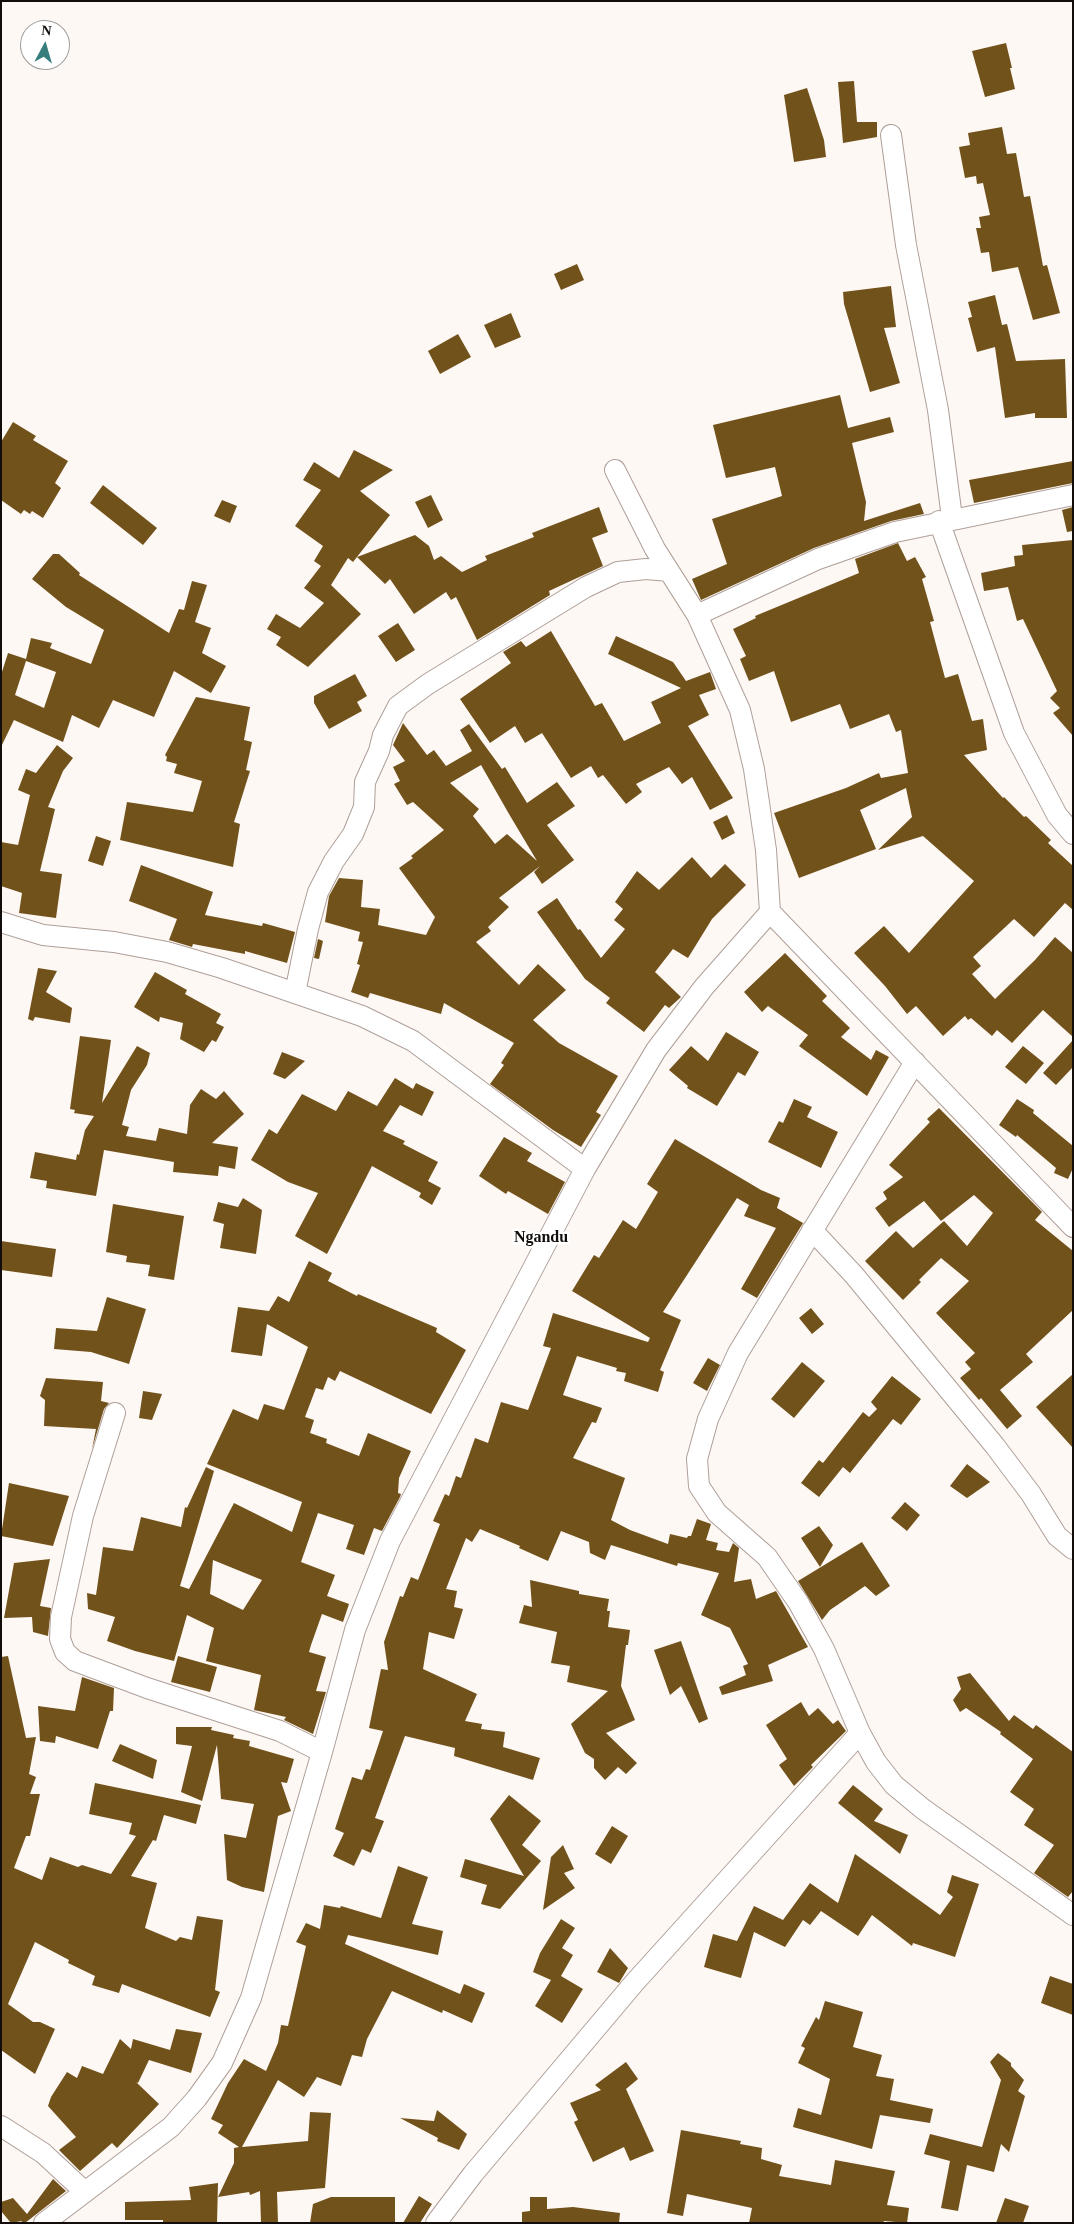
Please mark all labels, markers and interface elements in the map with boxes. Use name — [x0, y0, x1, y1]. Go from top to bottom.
north arrow — [20, 20, 70, 70]
text: N — [41, 23, 52, 39]
district label: Ngandu — [514, 1228, 568, 1248]

